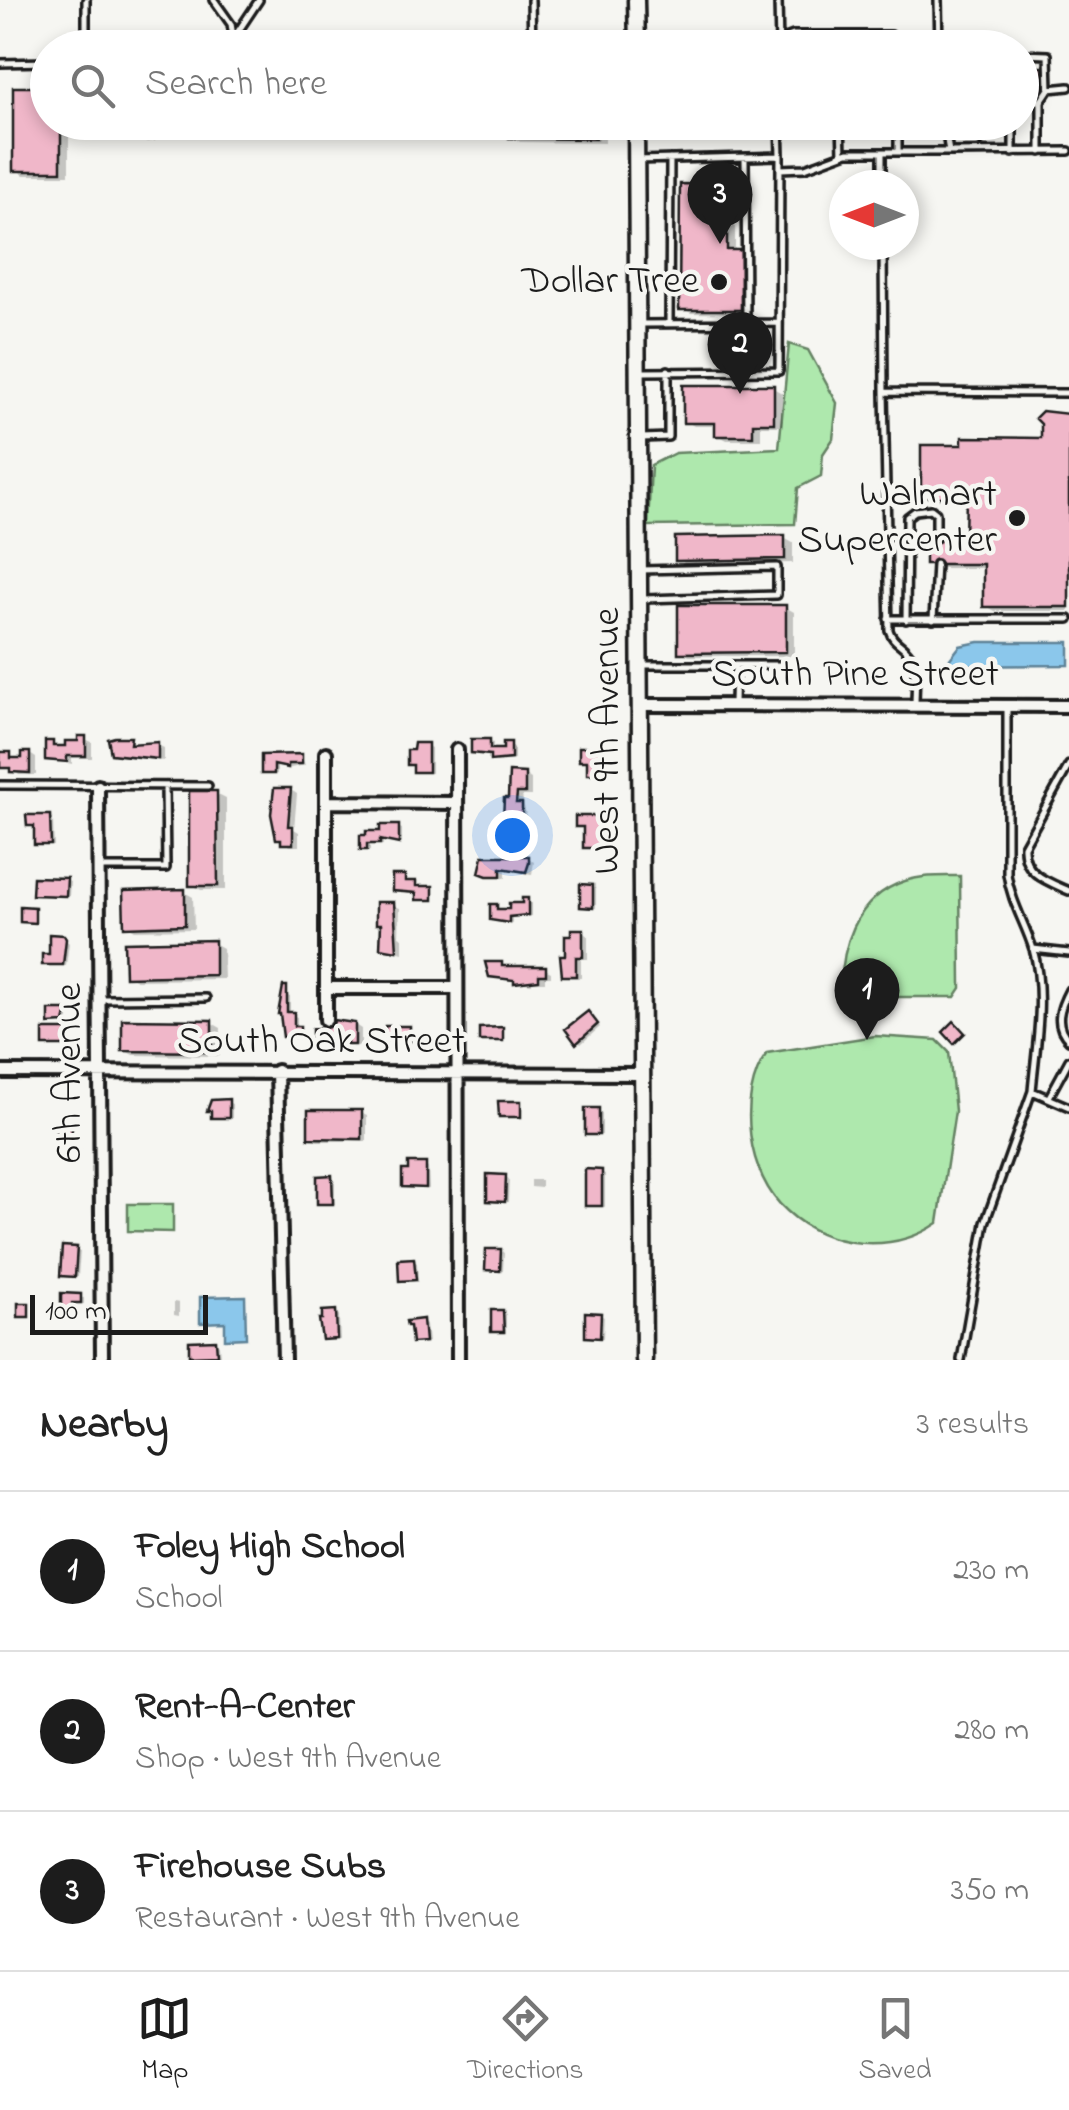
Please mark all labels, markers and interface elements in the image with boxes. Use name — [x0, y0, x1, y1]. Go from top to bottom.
search box — [30, 30, 1039, 140]
text: Search here — [145, 57, 327, 113]
icon: search — [65, 58, 120, 113]
pin: 3 — [688, 162, 752, 244]
north arrow — [829, 170, 919, 260]
place label: Dollar Tree — [520, 253, 699, 312]
marker: Dollar Tree — [708, 271, 730, 293]
pin: 2 — [708, 312, 772, 394]
place label: Walmart Supercenter — [797, 466, 998, 571]
marker: Walmart Supercenter — [1006, 507, 1028, 529]
street label: West 9th Avenue — [579, 608, 638, 874]
street label: South Pine Street — [711, 646, 999, 705]
your location — [487, 810, 538, 861]
pin: 1 — [834, 958, 900, 1040]
street label: 6th Avenue — [41, 983, 100, 1163]
street label: South Oak Street — [177, 1013, 465, 1072]
scale bar — [30, 1290, 208, 1334]
text: 100 m — [45, 1292, 107, 1333]
text: Nearby — [40, 1395, 168, 1456]
text: 3 results — [917, 1402, 1029, 1449]
text: Foley High School — [135, 1520, 405, 1576]
text: 1 — [67, 1548, 78, 1595]
text: 230 m — [953, 1548, 1029, 1595]
text: School — [135, 1576, 223, 1623]
text: Rent-A-Center — [135, 1680, 355, 1736]
text: 2 — [65, 1708, 80, 1755]
text: 280 m — [954, 1708, 1029, 1755]
text: Shop · West 9th Avenue — [135, 1736, 441, 1783]
text: Firehouse Subs — [135, 1840, 386, 1896]
text: 3 — [66, 1868, 79, 1915]
text: 350 m — [951, 1868, 1029, 1915]
text: Restaurant · West 9th Avenue — [135, 1896, 520, 1943]
tab: Map — [137, 1991, 192, 2092]
tab: Directions — [467, 1991, 584, 2092]
tab: Saved — [859, 1991, 932, 2092]

